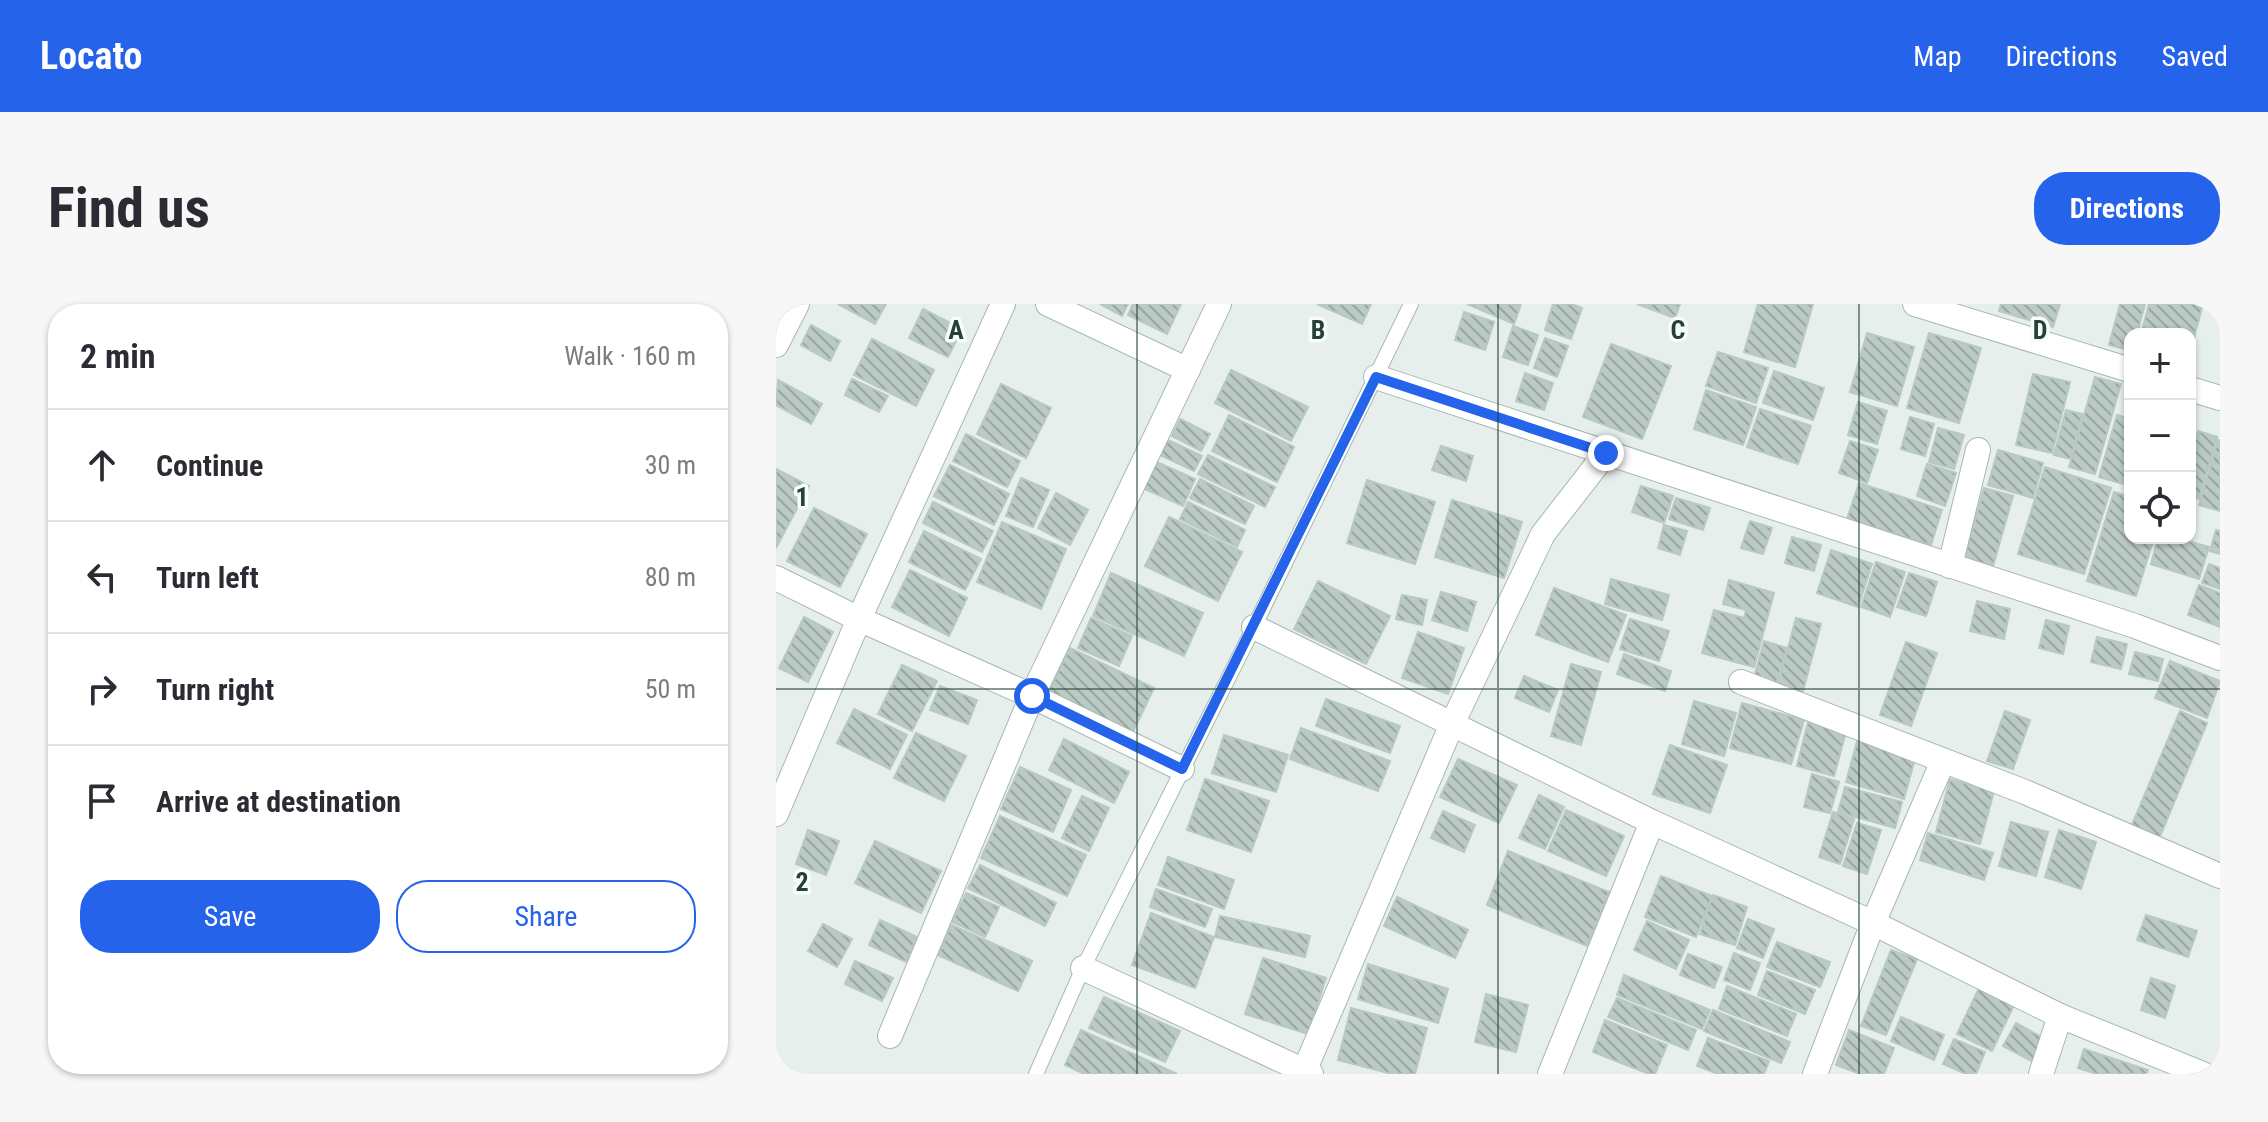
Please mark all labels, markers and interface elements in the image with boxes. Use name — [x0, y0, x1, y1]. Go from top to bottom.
text: Locato — [40, 34, 142, 78]
text: Map — [1913, 40, 1962, 73]
text: Directions — [2006, 40, 2117, 73]
text: Saved — [2161, 40, 2228, 73]
button: Directions — [2034, 172, 2220, 245]
text: Find us — [48, 175, 210, 241]
text: A — [948, 315, 964, 345]
text: B — [1311, 315, 1325, 345]
text: C — [1671, 315, 1686, 345]
text: D — [2033, 315, 2047, 345]
map controls — [2124, 328, 2196, 544]
button: + — [2124, 328, 2196, 400]
text: 2 min — [80, 336, 156, 376]
text: Walk · 160 m — [564, 341, 696, 371]
button: − — [2124, 400, 2196, 472]
route end — [1588, 435, 1624, 471]
icon: ahead — [80, 443, 124, 487]
text: Continue — [156, 448, 263, 483]
text: 30 m — [645, 450, 696, 480]
button: locate — [2124, 472, 2196, 544]
text: 1 — [795, 482, 809, 512]
icon: left — [80, 555, 124, 599]
text: Turn left — [156, 560, 259, 595]
text: 80 m — [645, 562, 696, 592]
icon: right — [80, 667, 124, 711]
text: Turn right — [156, 672, 274, 707]
text: 50 m — [645, 674, 696, 704]
route start — [1014, 678, 1050, 714]
icon: arrive — [80, 779, 124, 823]
text: Arrive at destination — [156, 784, 401, 819]
text: 2 — [795, 867, 809, 897]
button: Save — [80, 880, 380, 953]
button: Share — [396, 880, 696, 953]

